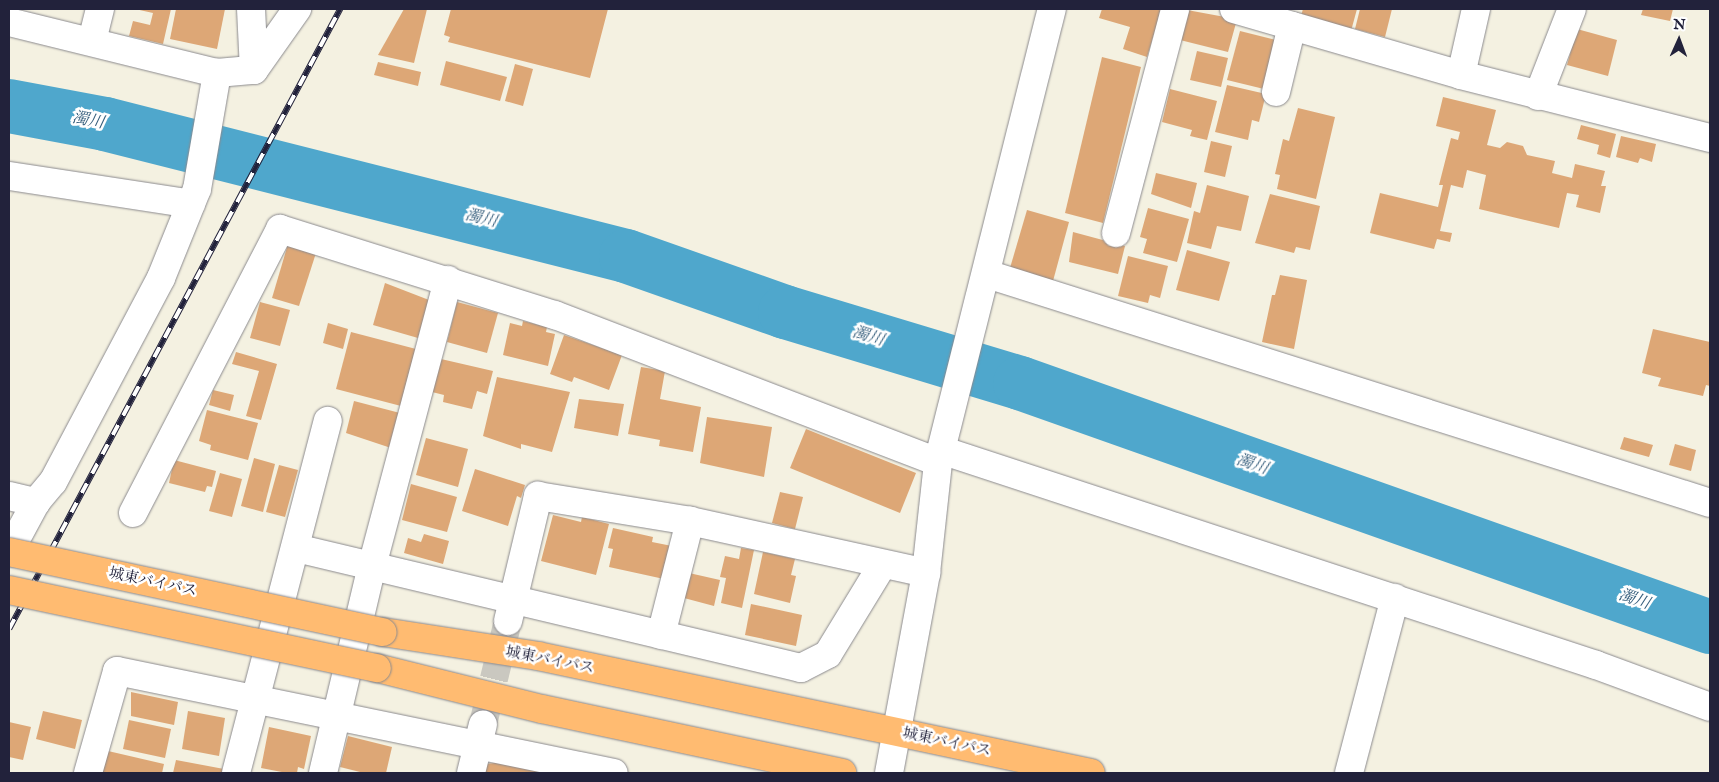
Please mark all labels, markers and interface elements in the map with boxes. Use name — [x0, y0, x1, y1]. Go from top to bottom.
north arrow — [1654, 15, 1704, 65]
text: N — [1673, 16, 1686, 34]
water label: 濁川 — [70, 109, 106, 133]
water label: 濁川 — [463, 206, 499, 232]
water label: 濁川 — [850, 323, 886, 351]
water label: 濁川 — [1234, 451, 1270, 479]
street label: 城東バイパス — [107, 564, 199, 600]
water label: 濁川 — [1616, 586, 1652, 614]
street label: 城東バイパス — [504, 643, 596, 677]
street label: 城東バイパス — [901, 724, 993, 760]

